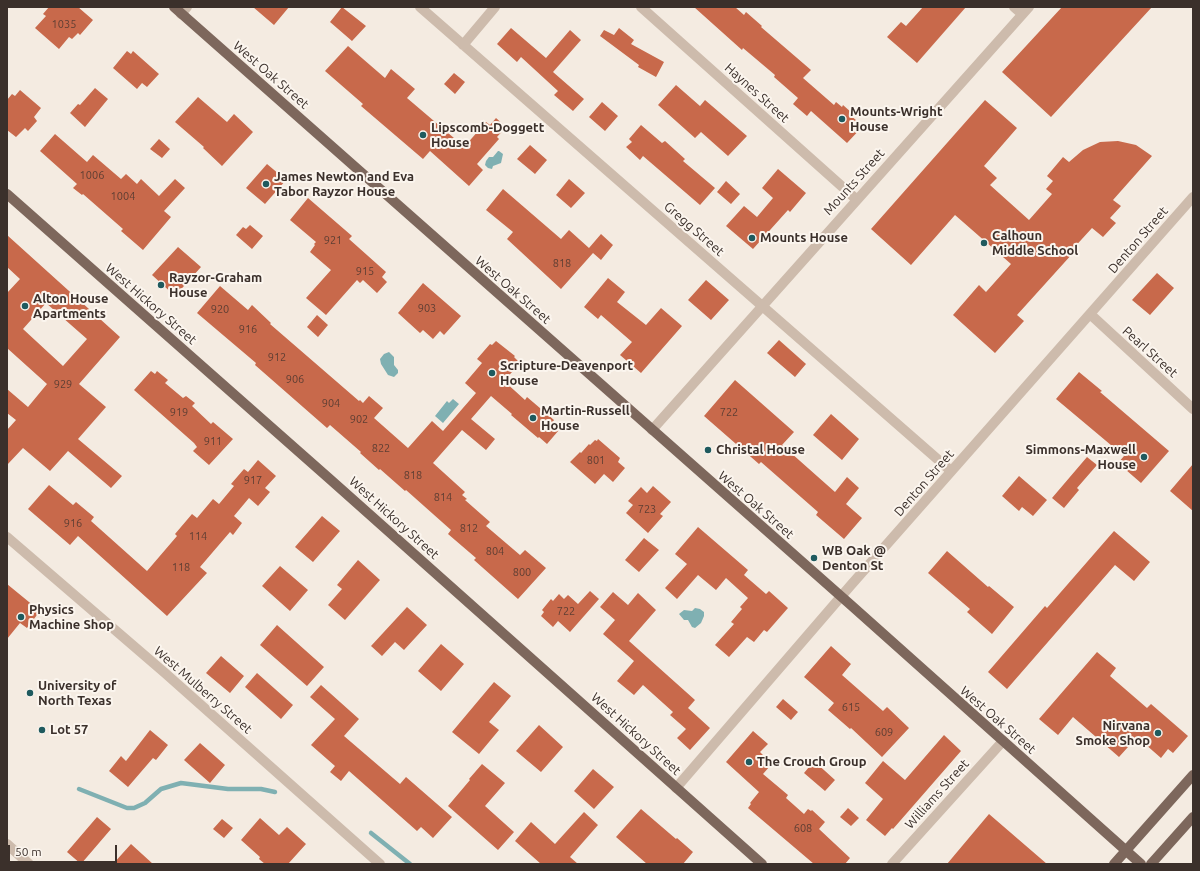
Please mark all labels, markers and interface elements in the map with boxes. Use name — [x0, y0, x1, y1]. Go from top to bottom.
house number: 1035 — [52, 17, 76, 31]
street label: West Oak Street — [230, 38, 312, 112]
street label: Haynes Street — [721, 60, 793, 126]
place label: Mounts-Wright House — [850, 104, 942, 135]
marker: Mounts-Wright House — [837, 114, 847, 124]
place label: Lipscomb-Doggett House — [431, 120, 544, 151]
marker: Lipscomb-Doggett House — [418, 130, 428, 140]
street label: Mounts Street — [820, 146, 888, 218]
house number: 1006 — [80, 168, 104, 182]
place label: James Newton and Eva Tabor Rayzor House — [274, 169, 414, 200]
marker: James Newton and Eva Tabor Rayzor House — [261, 179, 271, 189]
house number: 1004 — [111, 189, 135, 203]
street label: Gregg Street — [661, 199, 727, 259]
street label: Denton Street — [1105, 204, 1171, 276]
place label: Calhoun Middle School — [992, 228, 1078, 259]
place label: Mounts House — [760, 230, 848, 246]
house number: 921 — [324, 233, 342, 247]
marker: Mounts House — [747, 233, 757, 243]
marker: Calhoun Middle School — [979, 238, 989, 248]
street label: West Oak Street — [472, 253, 554, 327]
house number: 818 — [553, 256, 571, 270]
street label: West Hickory Street — [102, 260, 200, 348]
house number: 915 — [356, 264, 374, 278]
place label: Rayzor-Graham House — [169, 270, 262, 301]
marker: Rayzor-Graham House — [156, 280, 166, 290]
place label: Alton House Apartments — [33, 291, 108, 322]
marker: Alton House Apartments — [20, 301, 30, 311]
house number: 903 — [418, 301, 436, 315]
house number: 920 — [211, 302, 229, 316]
house number: 916 — [239, 322, 257, 336]
street label: Pearl Street — [1119, 323, 1181, 381]
house number: 912 — [268, 350, 286, 364]
place label: Scripture-Deavenport House — [500, 358, 633, 389]
marker: Scripture-Deavenport House — [487, 368, 497, 378]
house number: 906 — [286, 372, 304, 386]
house number: 929 — [54, 377, 72, 391]
house number: 904 — [322, 396, 340, 410]
place label: Martin-Russell House — [541, 403, 630, 434]
house number: 919 — [170, 405, 188, 419]
house number: 722 — [720, 405, 738, 419]
house number: 902 — [350, 412, 368, 426]
marker: Martin-Russell House — [528, 413, 538, 423]
house number: 911 — [204, 434, 222, 448]
house number: 822 — [372, 441, 390, 455]
place label: Christal House — [716, 442, 805, 458]
place label: Simmons-Maxwell House — [1025, 442, 1136, 473]
marker: Christal House — [703, 445, 713, 455]
street label: Denton Street — [891, 447, 957, 519]
marker: Simmons-Maxwell House — [1139, 452, 1149, 462]
house number: 801 — [587, 453, 605, 467]
house number: 818 — [404, 468, 422, 482]
street label: West Oak Street — [715, 468, 797, 542]
house number: 917 — [244, 473, 262, 487]
street label: West Hickory Street — [346, 474, 442, 562]
house number: 814 — [434, 490, 452, 504]
house number: 723 — [638, 502, 656, 516]
house number: 916 — [64, 516, 82, 530]
house number: 812 — [460, 521, 478, 535]
house number: 114 — [189, 529, 207, 543]
place label: WB Oak @ Denton St — [822, 543, 886, 574]
house number: 804 — [486, 544, 504, 558]
marker: WB Oak @ Denton St — [809, 553, 819, 563]
house number: 118 — [172, 560, 190, 574]
house number: 800 — [513, 565, 531, 579]
place label: Physics Machine Shop — [29, 602, 114, 633]
house number: 722 — [557, 604, 575, 618]
marker: Physics Machine Shop — [16, 612, 26, 622]
street label: West Mulberry Street — [151, 643, 255, 737]
place label: University of North Texas — [38, 678, 116, 709]
street label: West Oak Street — [957, 683, 1039, 757]
marker: University of North Texas — [25, 688, 35, 698]
street label: West Hickory Street — [588, 690, 684, 778]
house number: 615 — [842, 700, 860, 714]
place label: Nirvana Smoke Shop — [1076, 718, 1150, 749]
place label: Lot 57 — [50, 722, 88, 738]
marker: Lot 57 — [37, 725, 47, 735]
house number: 609 — [875, 725, 893, 739]
marker: Nirvana Smoke Shop — [1153, 728, 1163, 738]
place label: The Crouch Group — [757, 754, 866, 770]
street label: Williams Street — [902, 756, 972, 832]
marker: The Crouch Group — [744, 757, 754, 767]
house number: 608 — [794, 821, 812, 835]
scale bar — [10, 837, 119, 863]
text: 50 m — [15, 845, 42, 858]

